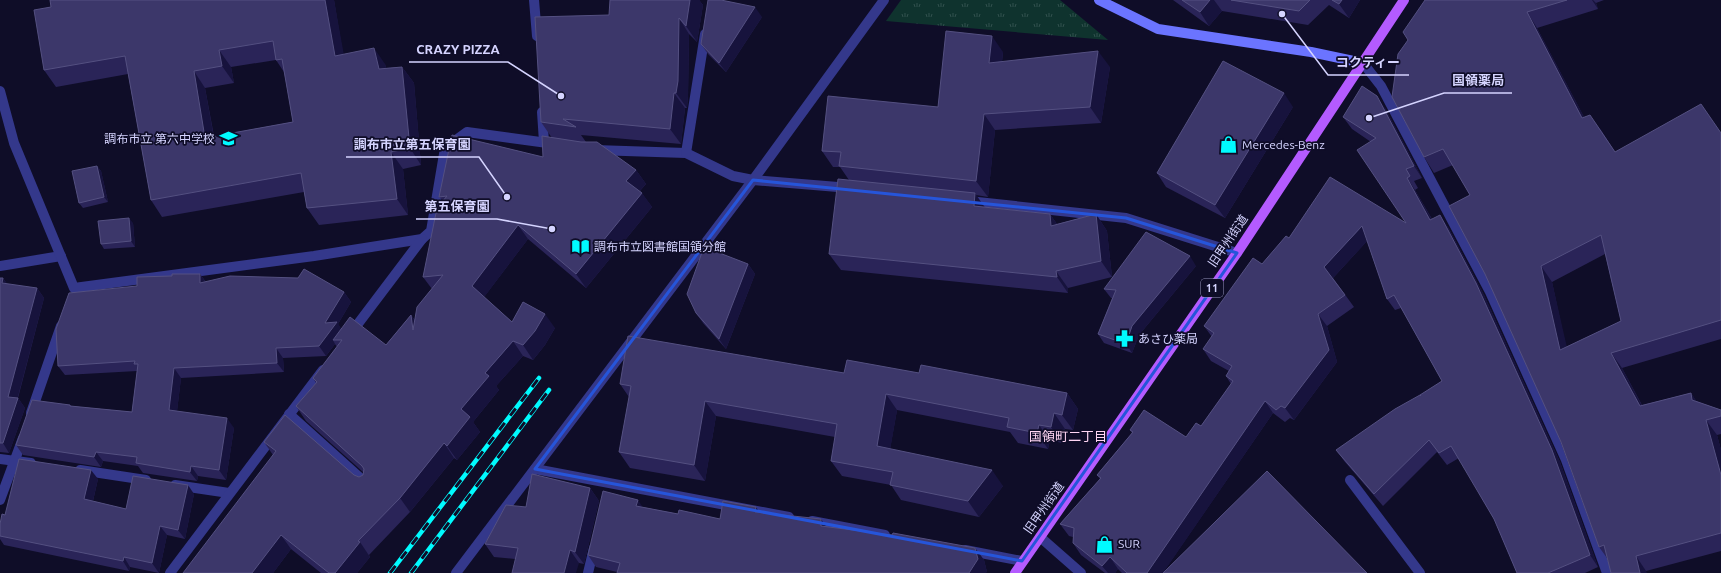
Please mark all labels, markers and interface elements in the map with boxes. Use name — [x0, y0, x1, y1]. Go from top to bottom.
callout: CRAZY PIZZA — [409, 37, 508, 62]
text: CRAZY PIZZA — [416, 42, 501, 56]
callout: コクティー — [1328, 50, 1409, 75]
text: コクティー — [1336, 55, 1400, 69]
callout: 国領薬局 — [1444, 68, 1512, 93]
text: 国領薬局 — [1452, 73, 1504, 87]
school or university icon: 調布市立 第六中学校 — [218, 129, 238, 149]
place label: 調布市立 第六中学校 — [104, 132, 215, 145]
callout: 調布市立第五保育園 — [346, 132, 479, 157]
shop icon: Mercedes-Benz — [1219, 135, 1239, 155]
text: 調布市立第五保育園 — [353, 137, 471, 151]
place label: Mercedes-Benz — [1242, 138, 1325, 151]
callout: 第五保育園 — [416, 194, 497, 219]
text: 第五保育園 — [424, 199, 490, 213]
street label: 旧甲州街道 — [1205, 212, 1250, 269]
library icon: 調布市立図書館国領分館 — [571, 237, 591, 257]
place label: 調布市立図書館国領分館 — [594, 240, 726, 253]
road number: 11 — [1201, 279, 1223, 297]
pharmacy icon: あさひ薬局 — [1115, 329, 1135, 349]
place label: あさひ薬局 — [1138, 332, 1198, 345]
district label: 国領町二丁目 — [1029, 429, 1107, 443]
street label: 旧甲州街道 — [1021, 479, 1066, 536]
shop icon: SUR — [1095, 534, 1115, 554]
place label: SUR — [1118, 537, 1140, 550]

